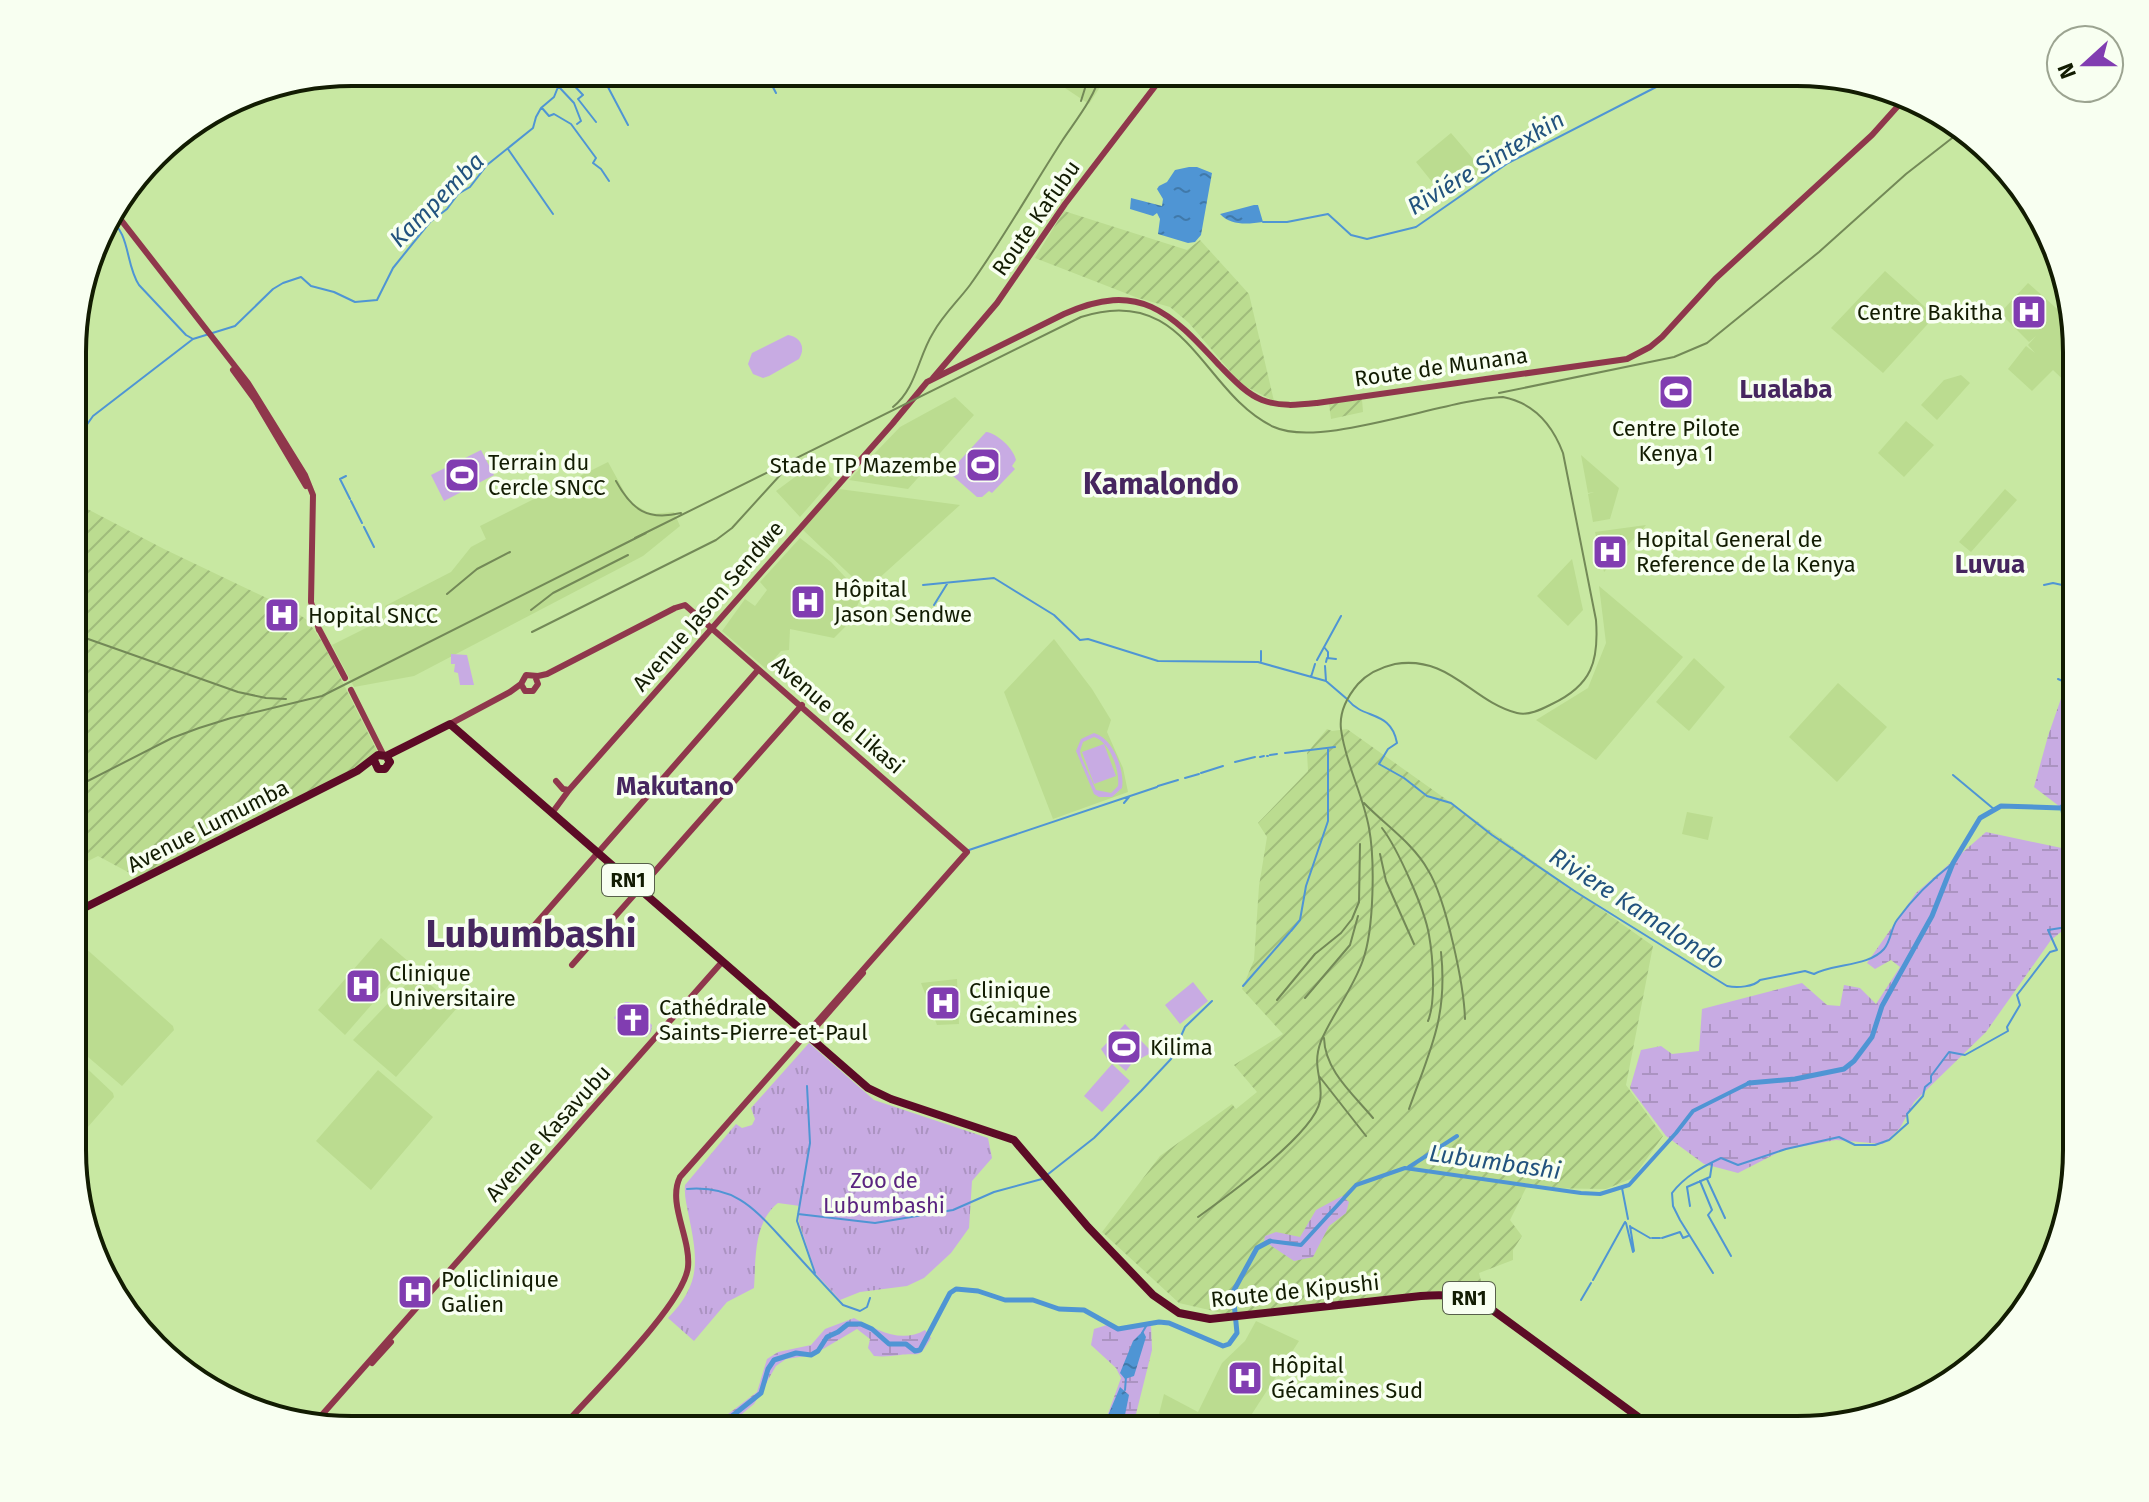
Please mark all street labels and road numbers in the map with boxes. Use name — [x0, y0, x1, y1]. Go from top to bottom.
street label: Route Kafubu — [986, 155, 1086, 281]
street label: Route de Munana — [1353, 341, 1529, 393]
street label: Avenue Jason Sendwe — [627, 515, 789, 697]
street label: Avenue de Likasi — [766, 650, 910, 780]
street label: Avenue Lumumba — [123, 774, 293, 878]
road number: RN1 — [602, 864, 654, 896]
street label: Avenue Kasavubu — [480, 1059, 616, 1207]
street label: Route de Kipushi — [1209, 1269, 1381, 1313]
road number: RN1 — [1443, 1282, 1495, 1314]

